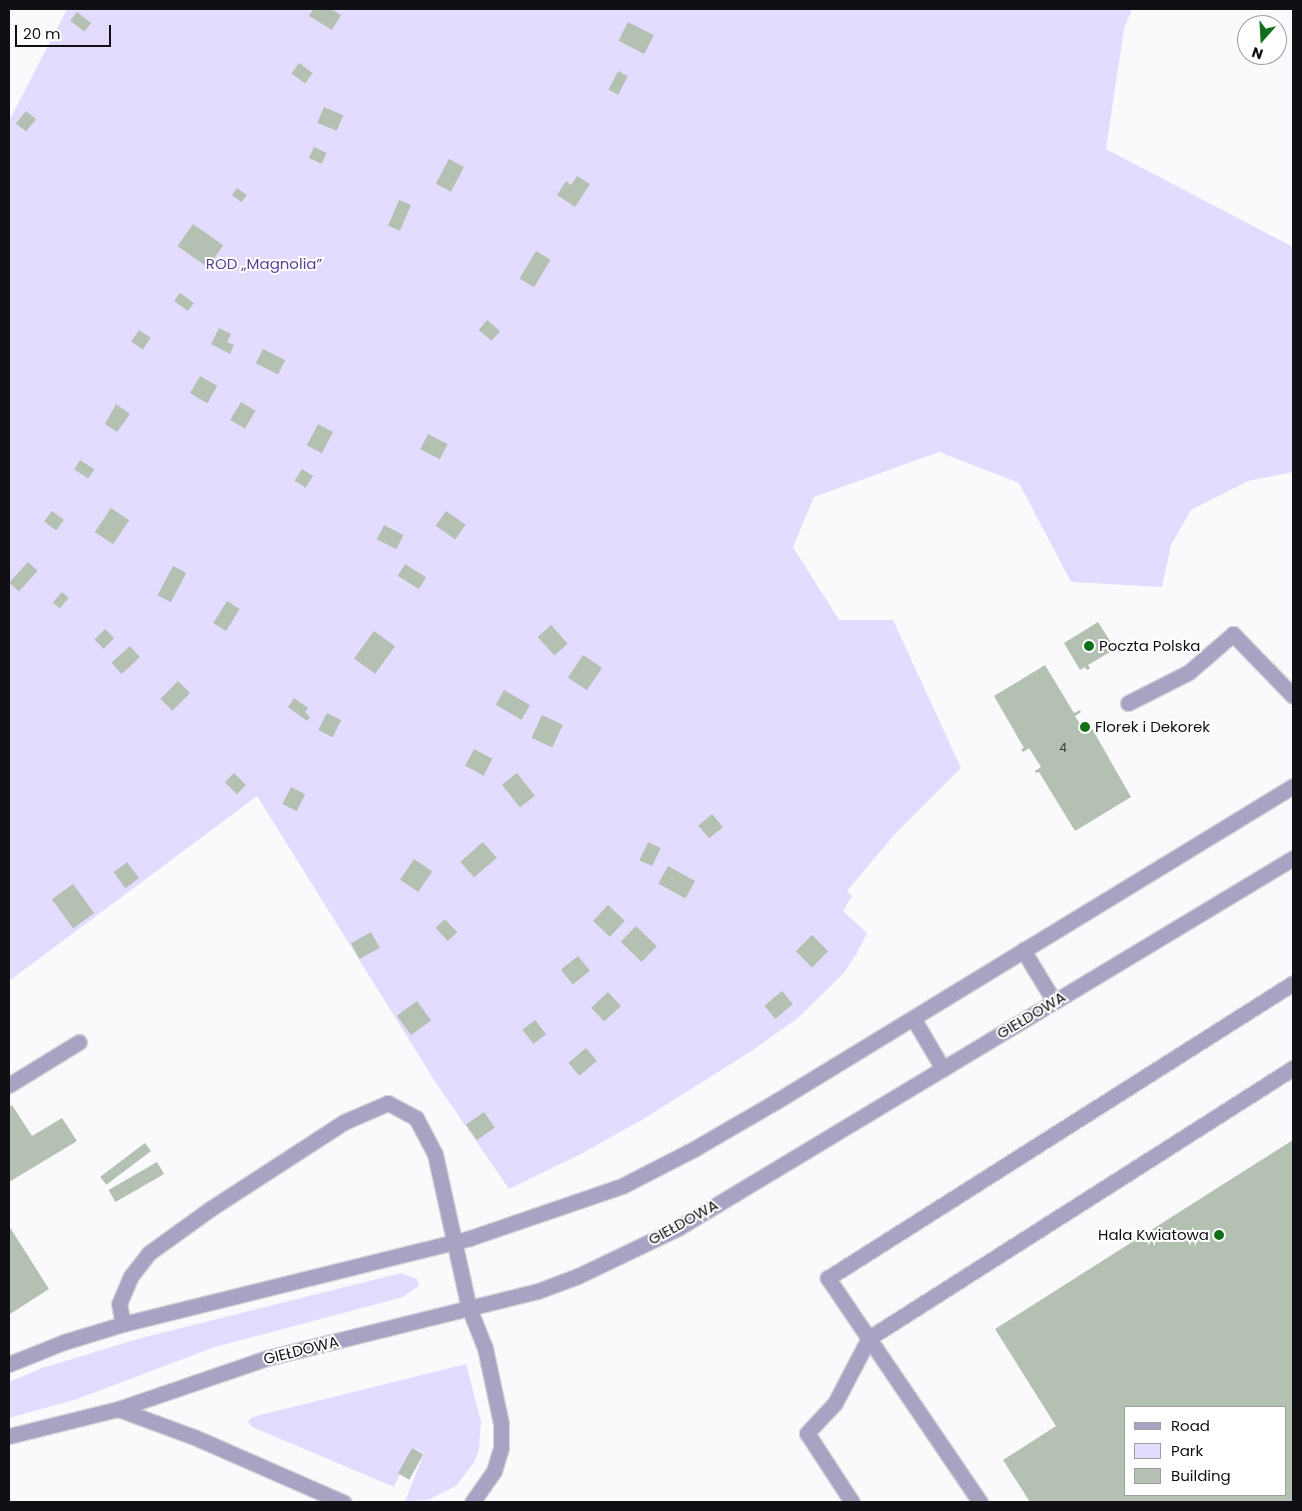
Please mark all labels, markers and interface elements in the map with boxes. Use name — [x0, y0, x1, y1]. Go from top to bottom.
scale bar — [18, 15, 114, 47]
north arrow — [1237, 15, 1287, 65]
text: 20 m — [23, 23, 61, 44]
text: N — [1249, 42, 1266, 64]
park label: ROD „Magnolia” — [206, 255, 322, 273]
place label: Poczta Polska — [1099, 637, 1200, 655]
marker: Poczta Polska — [1083, 640, 1095, 652]
place label: Florek i Dekorek — [1095, 718, 1210, 736]
marker: Florek i Dekorek — [1079, 721, 1091, 733]
house number: 4 — [1059, 741, 1067, 755]
street label: GIEŁDOWA — [993, 988, 1069, 1042]
street label: GIEŁDOWA — [645, 1196, 721, 1248]
place label: Hala Kwiatowa — [1098, 1226, 1209, 1244]
marker: Hala Kwiatowa — [1213, 1229, 1225, 1241]
street label: GIEŁDOWA — [262, 1332, 340, 1368]
legend — [1124, 1406, 1287, 1496]
text: Road — [1171, 1415, 1210, 1436]
text: Park — [1171, 1440, 1203, 1461]
text: Building — [1171, 1465, 1231, 1486]

